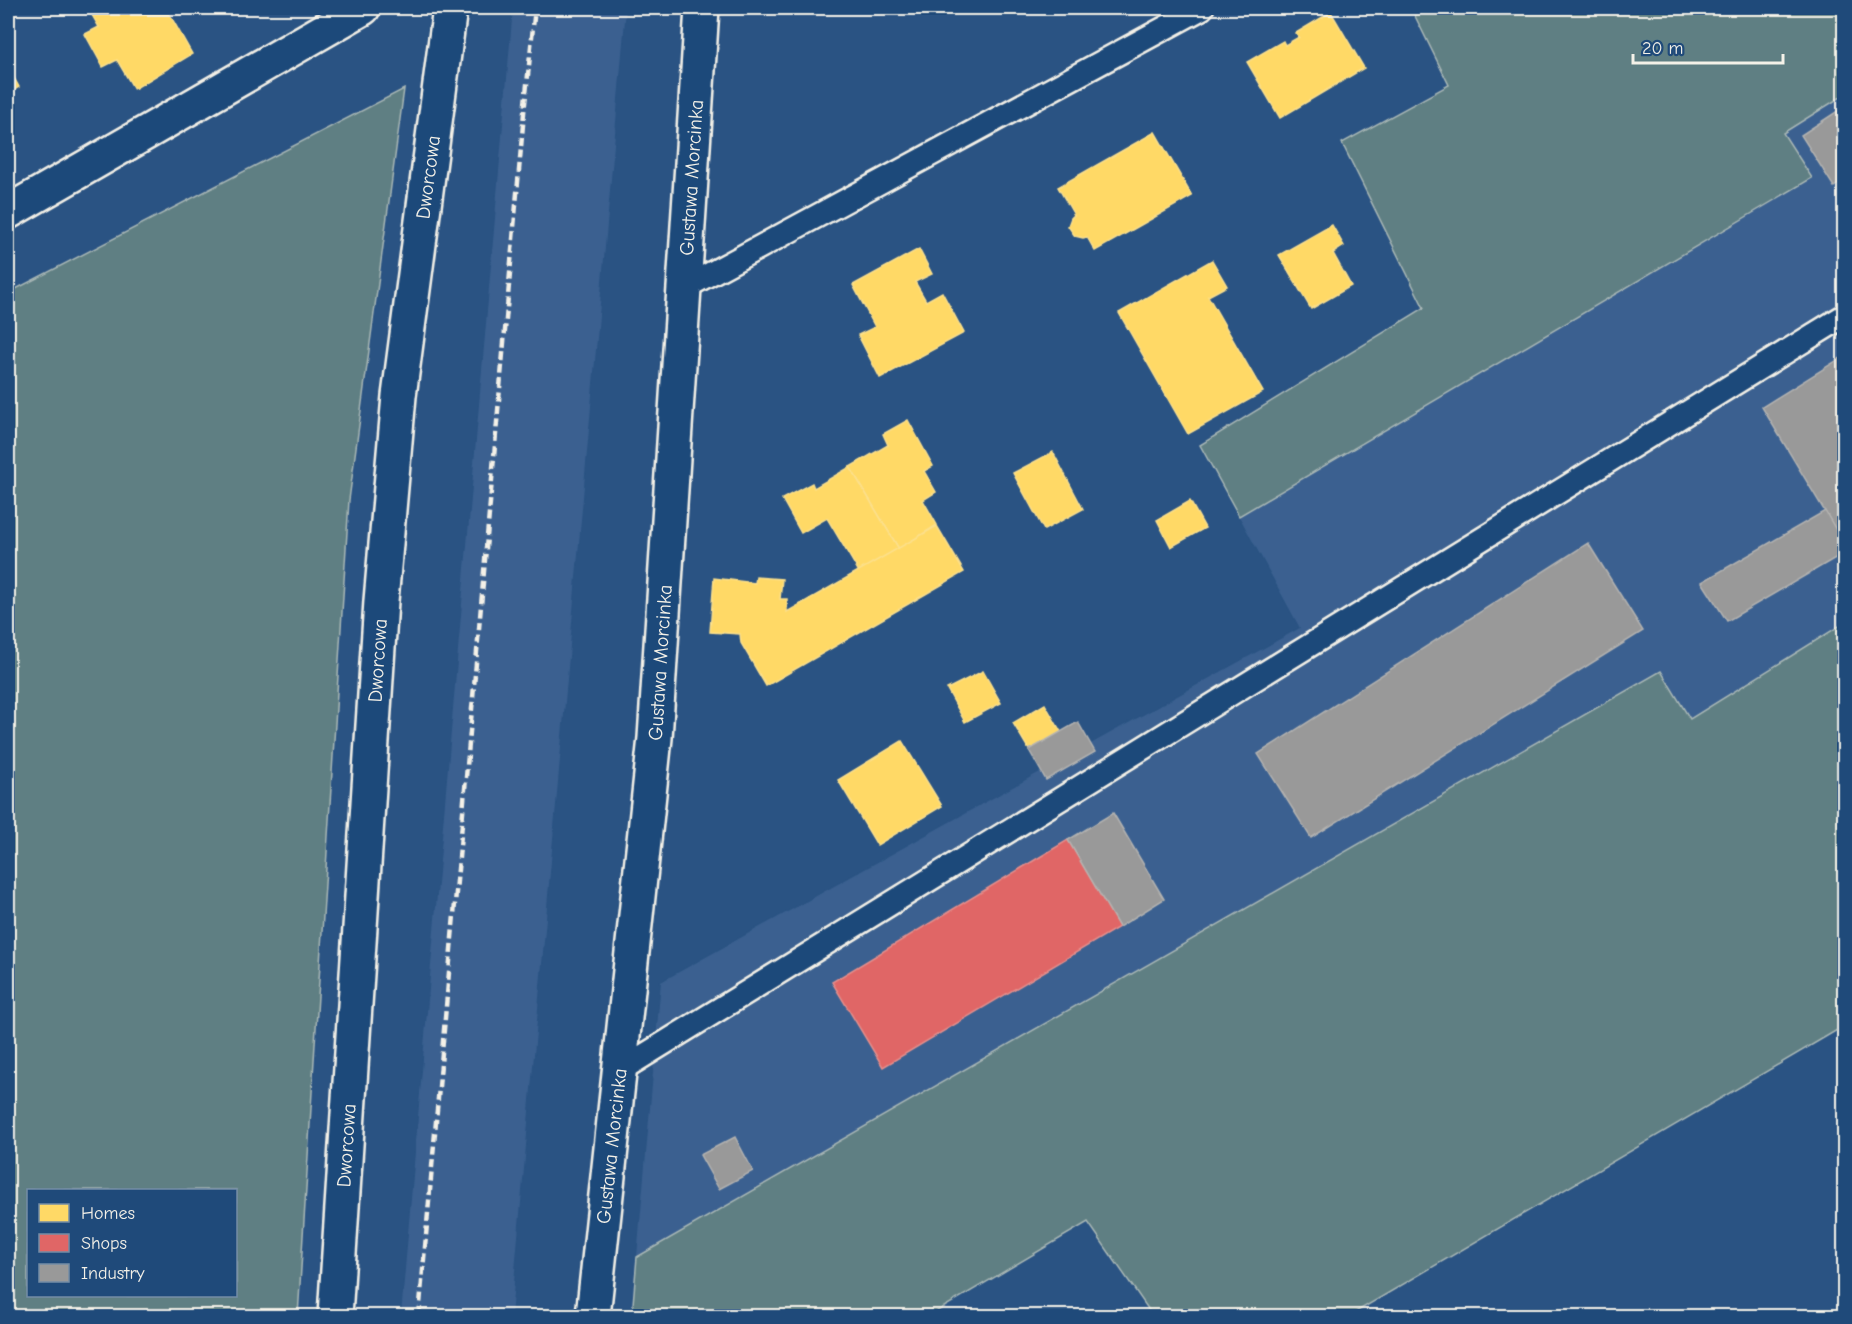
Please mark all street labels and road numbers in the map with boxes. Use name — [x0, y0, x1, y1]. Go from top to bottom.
street label: Gustawa Morcinka — [675, 99, 708, 256]
street label: Dworcowa — [411, 134, 445, 220]
street label: Gustawa Morcinka — [644, 584, 677, 741]
street label: Dworcowa — [364, 618, 392, 703]
street label: Gustawa Morcinka — [592, 1067, 632, 1225]
street label: Dworcowa — [332, 1103, 361, 1188]

